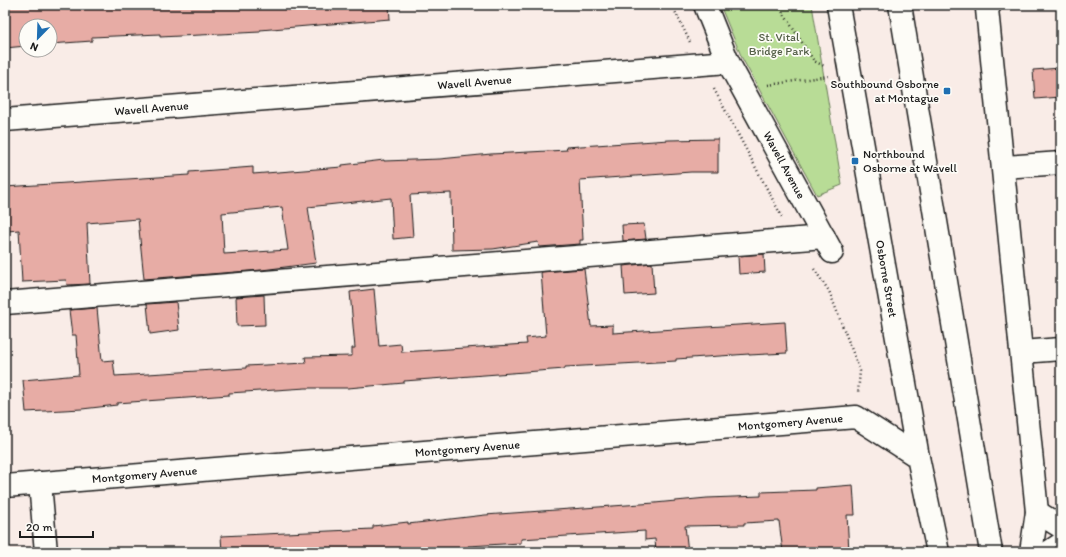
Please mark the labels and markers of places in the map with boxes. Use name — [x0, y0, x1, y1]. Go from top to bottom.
place label: Southbound Osborne at Montague — [830, 77, 939, 105]
marker: Southbound Osborne at Montague — [942, 86, 952, 96]
place label: Northbound Osborne at Wavell — [863, 147, 958, 175]
marker: Northbound Osborne at Wavell — [850, 156, 860, 166]

